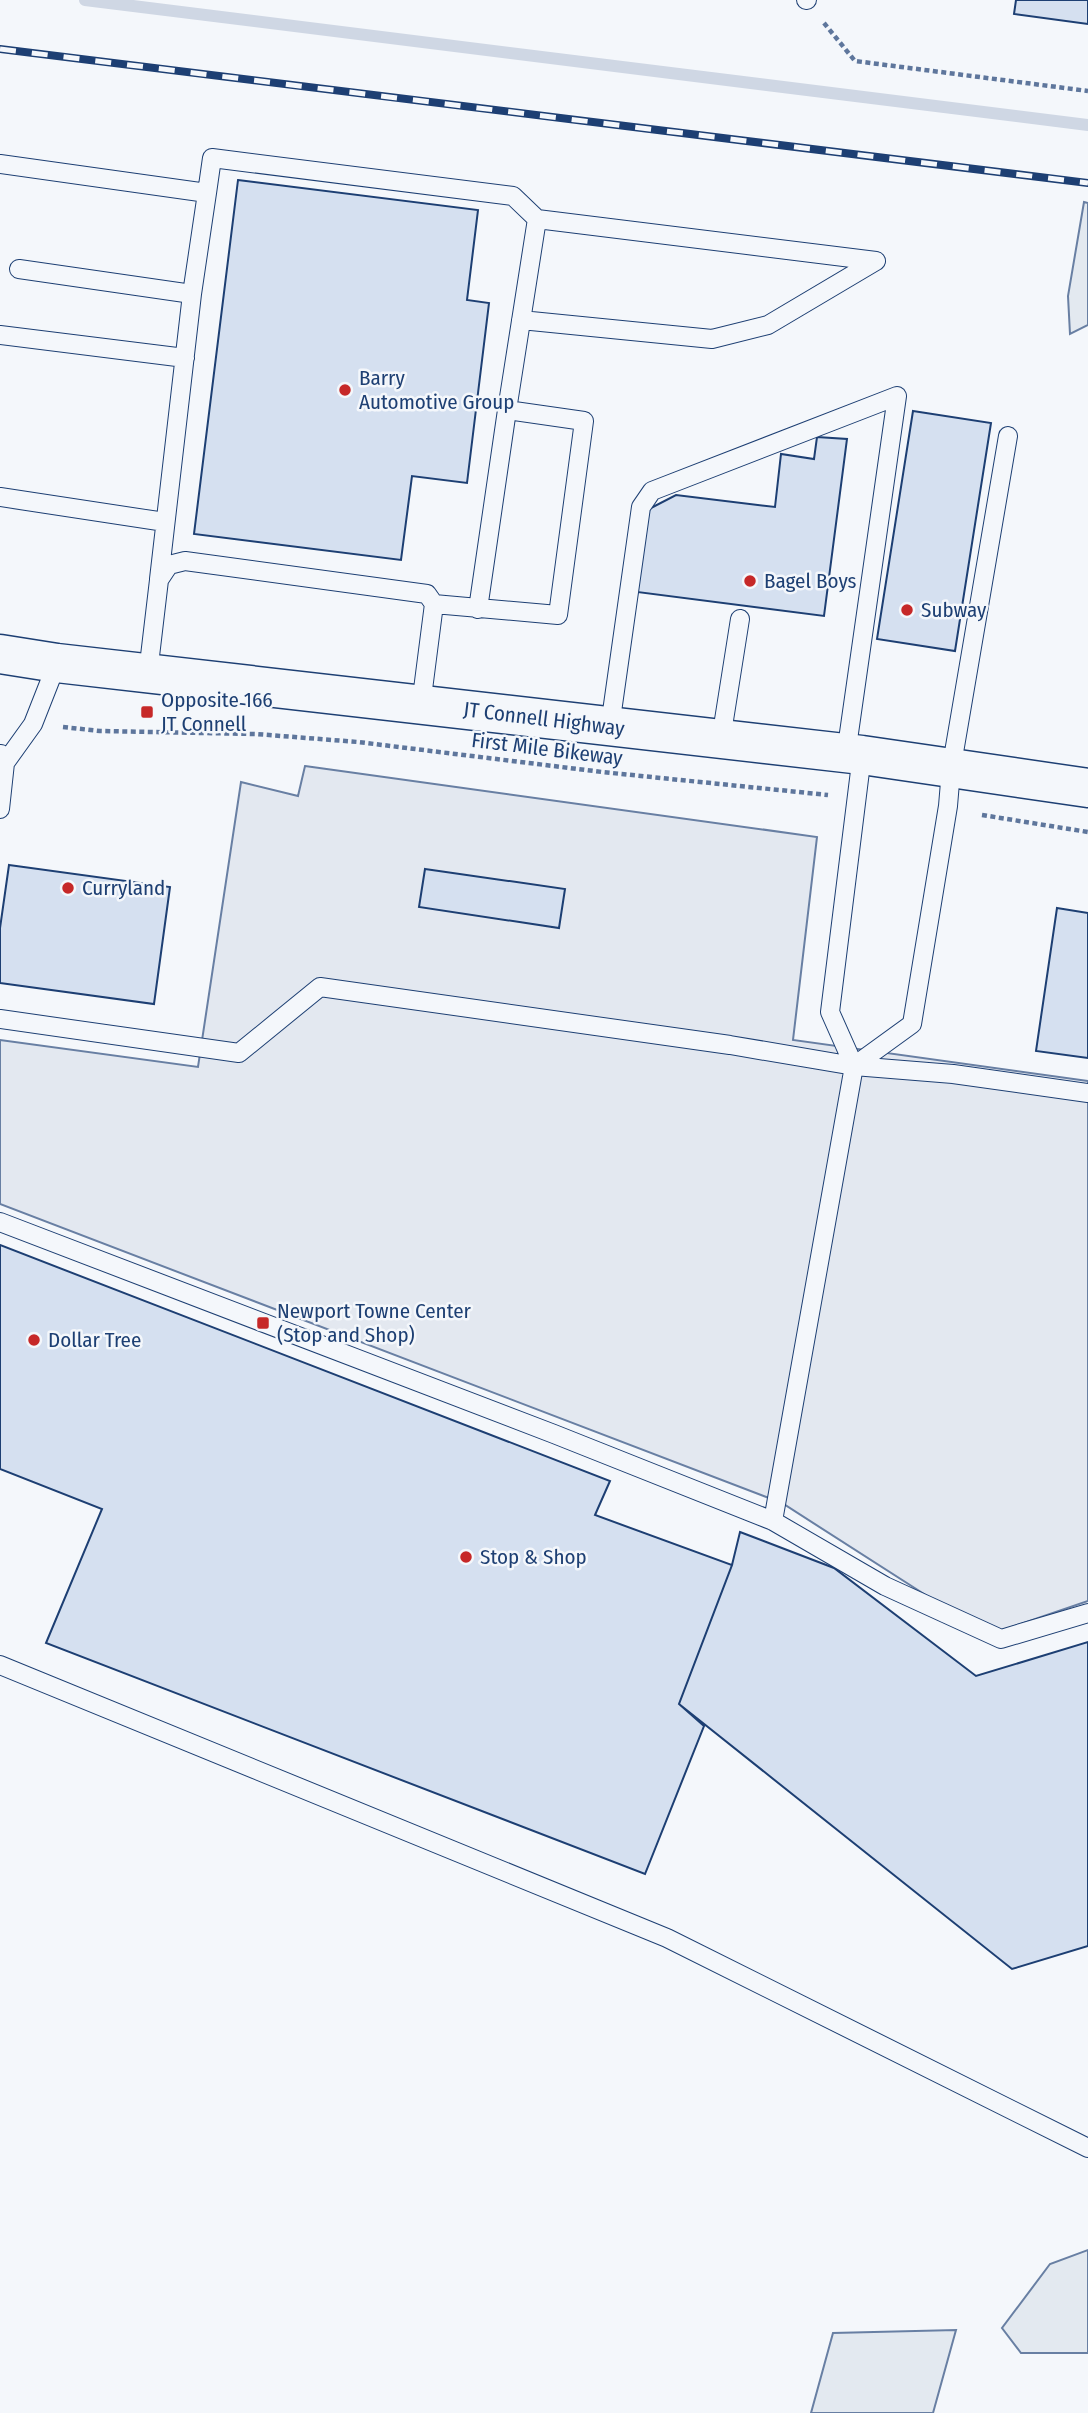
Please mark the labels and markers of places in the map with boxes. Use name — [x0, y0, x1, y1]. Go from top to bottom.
place label: Barry Automotive Group — [359, 365, 515, 415]
marker: Barry Automotive Group — [337, 382, 353, 398]
place label: Bagel Boys — [764, 568, 857, 594]
marker: Bagel Boys — [742, 573, 758, 589]
place label: Subway — [921, 597, 987, 623]
marker: Subway — [899, 602, 915, 618]
place label: Opposite 166 JT Connell — [161, 687, 273, 737]
marker: Opposite 166 JT Connell — [139, 704, 155, 720]
place label: Curryland — [82, 875, 165, 901]
marker: Curryland — [60, 880, 76, 896]
place label: Newport Towne Center (Stop and Shop) — [277, 1298, 472, 1348]
marker: Newport Towne Center (Stop and Shop) — [255, 1315, 271, 1331]
place label: Dollar Tree — [48, 1327, 141, 1353]
marker: Dollar Tree — [26, 1332, 42, 1348]
place label: Stop & Shop — [480, 1544, 587, 1570]
marker: Stop & Shop — [458, 1549, 474, 1565]

